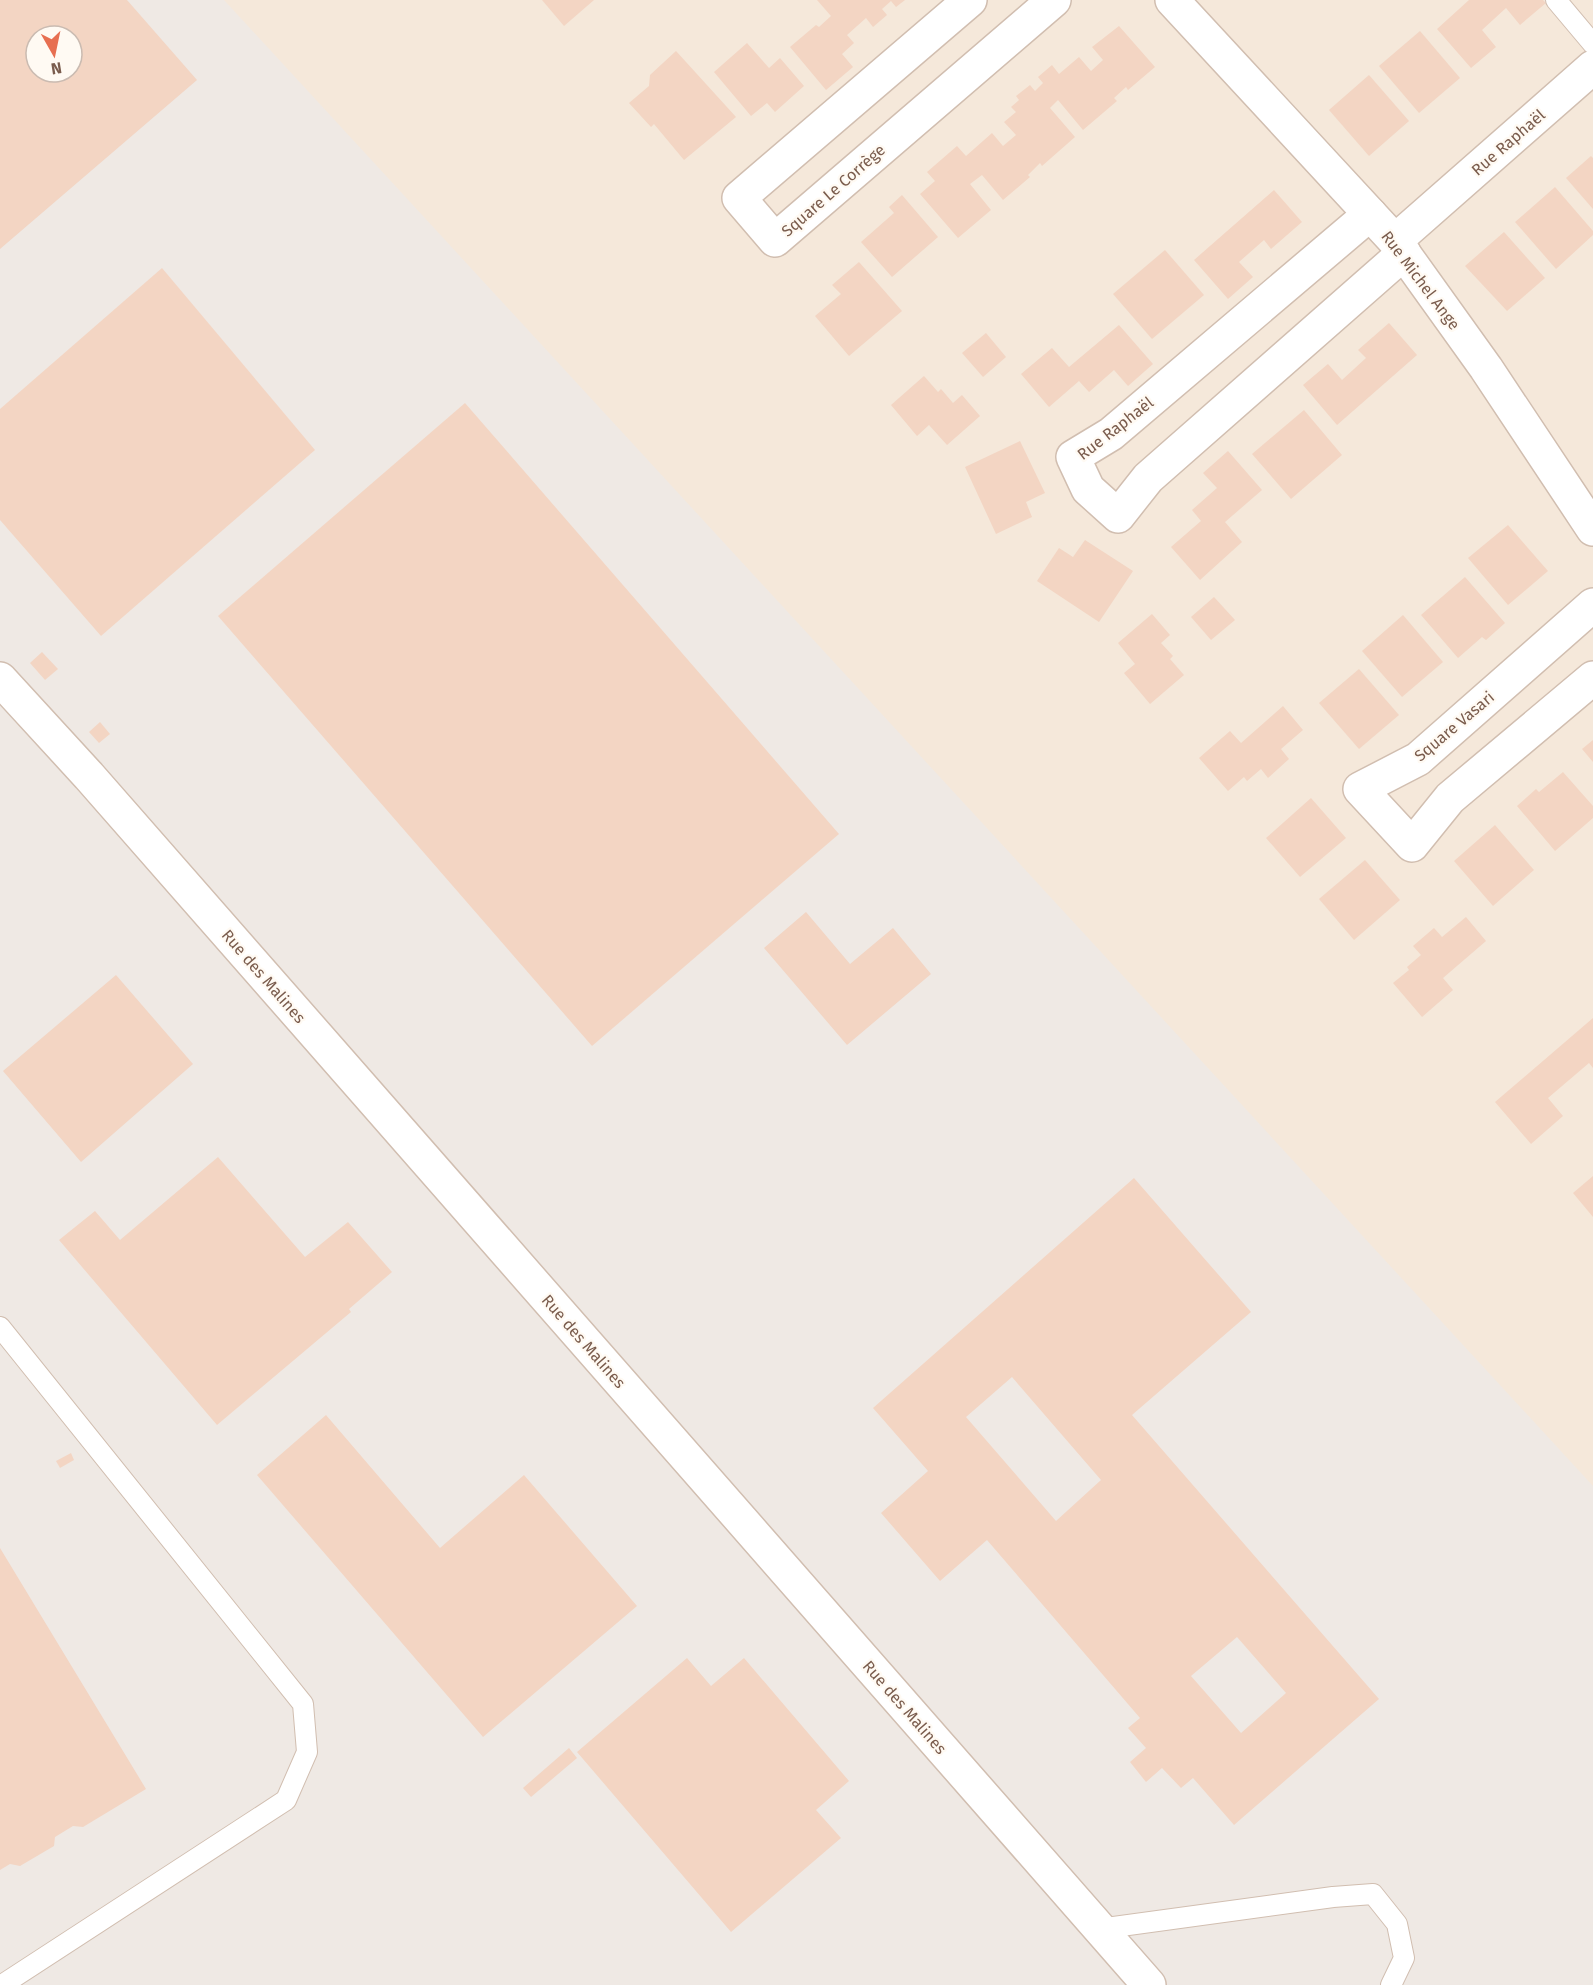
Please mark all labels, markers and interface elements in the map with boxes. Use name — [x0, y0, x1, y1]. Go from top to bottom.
north arrow — [24, 24, 84, 84]
text: N — [50, 58, 63, 79]
street label: Rue Raphaël — [1468, 105, 1549, 179]
street label: Square Le Corrège — [778, 140, 889, 240]
street label: Rue Michel Ange — [1377, 227, 1464, 334]
street label: Rue Raphaël — [1074, 393, 1157, 464]
street label: Square Vasari — [1410, 687, 1498, 765]
street label: Rue des Malines — [218, 926, 309, 1027]
street label: Rue des Malines — [538, 1291, 629, 1392]
street label: Rue des Malines — [859, 1657, 950, 1758]

